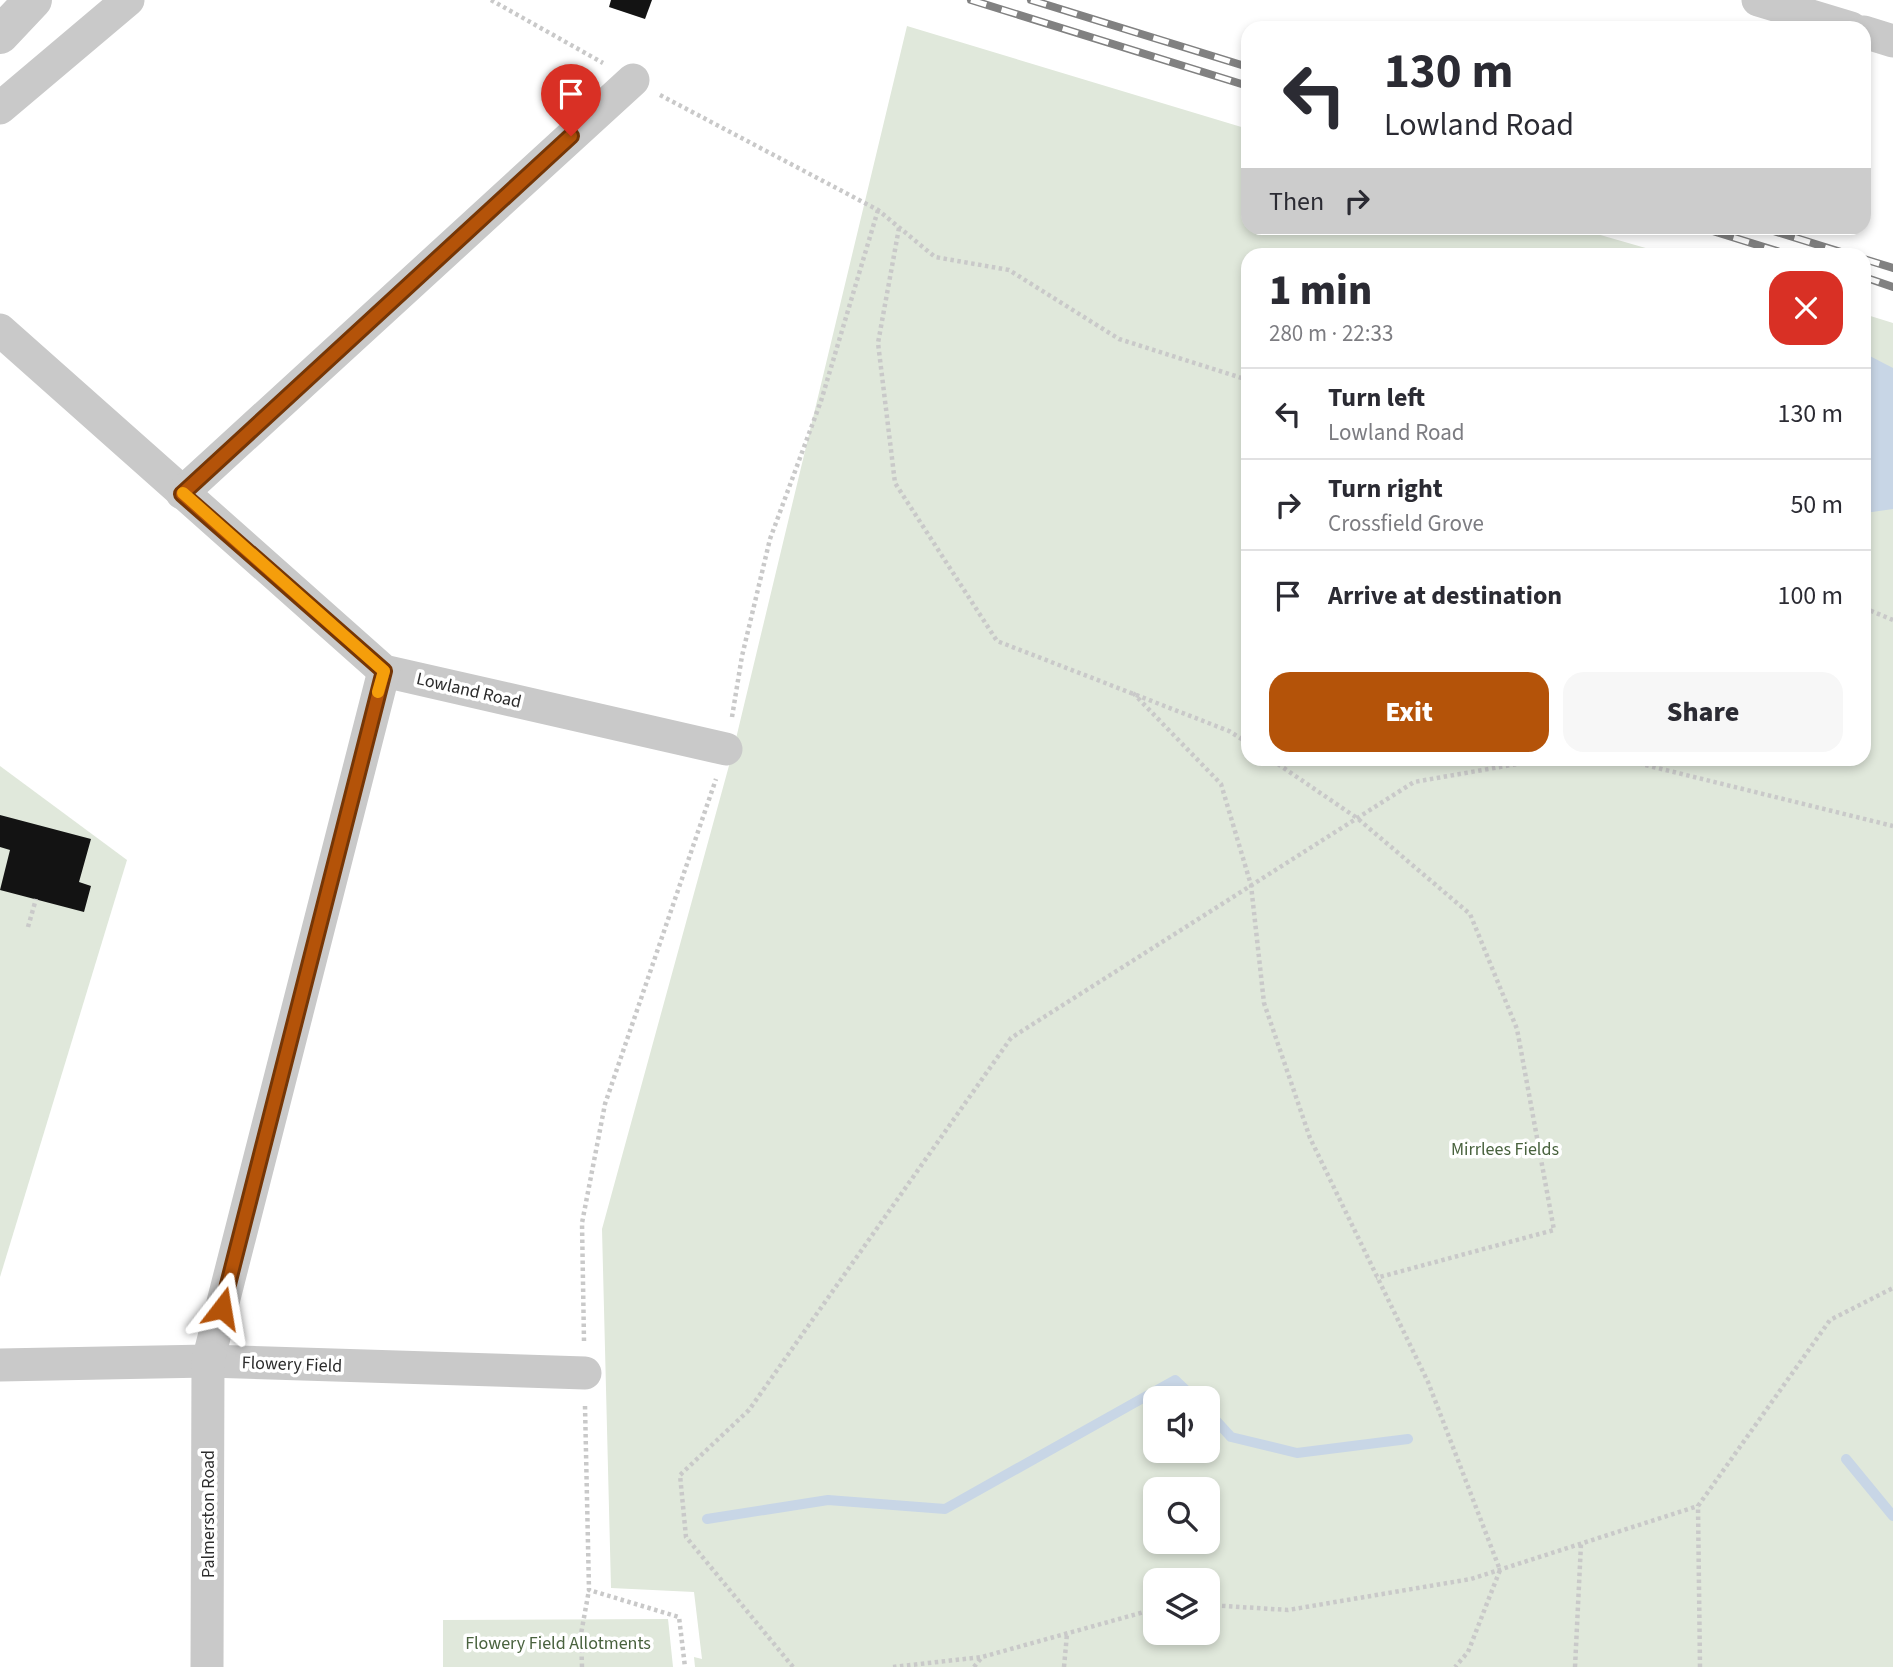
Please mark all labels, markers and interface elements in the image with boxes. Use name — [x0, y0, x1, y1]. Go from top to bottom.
text: 130 m — [1384, 37, 1513, 107]
icon: left — [1269, 49, 1360, 140]
pin — [541, 64, 601, 136]
icon: arrive — [552, 75, 590, 113]
text: Lowland Road — [1384, 102, 1574, 148]
icon: right — [1338, 182, 1376, 220]
text: Then — [1269, 183, 1324, 220]
text: 1 min — [1269, 261, 1372, 321]
button: close — [1769, 271, 1843, 345]
text: 280 m · 22:33 — [1269, 317, 1393, 350]
text: Turn left — [1328, 379, 1425, 416]
icon: left — [1269, 395, 1307, 433]
text: 130 m — [1777, 395, 1843, 432]
text: Lowland Road — [1328, 416, 1465, 449]
text: Turn right — [1328, 470, 1443, 507]
icon: right — [1269, 486, 1307, 524]
text: 50 m — [1790, 486, 1843, 523]
text: Crossfield Grove — [1328, 507, 1484, 540]
icon: arrive — [1269, 577, 1307, 615]
text: Arrive at destination — [1328, 577, 1562, 614]
text: 100 m — [1777, 577, 1843, 614]
street label: Lowland Road — [414, 666, 524, 715]
button: Exit — [1269, 672, 1549, 752]
button: Share — [1563, 672, 1843, 752]
park label: Mirrlees Fields — [1451, 1137, 1559, 1162]
position arrow — [185, 1271, 259, 1345]
street label: Flowery Field — [241, 1350, 343, 1379]
map controls — [1143, 1386, 1220, 1645]
button: sound — [1143, 1386, 1220, 1463]
street label: Palmerston Road — [196, 1450, 221, 1578]
button: search — [1143, 1477, 1220, 1554]
button: layers — [1143, 1568, 1220, 1645]
park label: Flowery Field Allotments — [465, 1631, 651, 1656]

